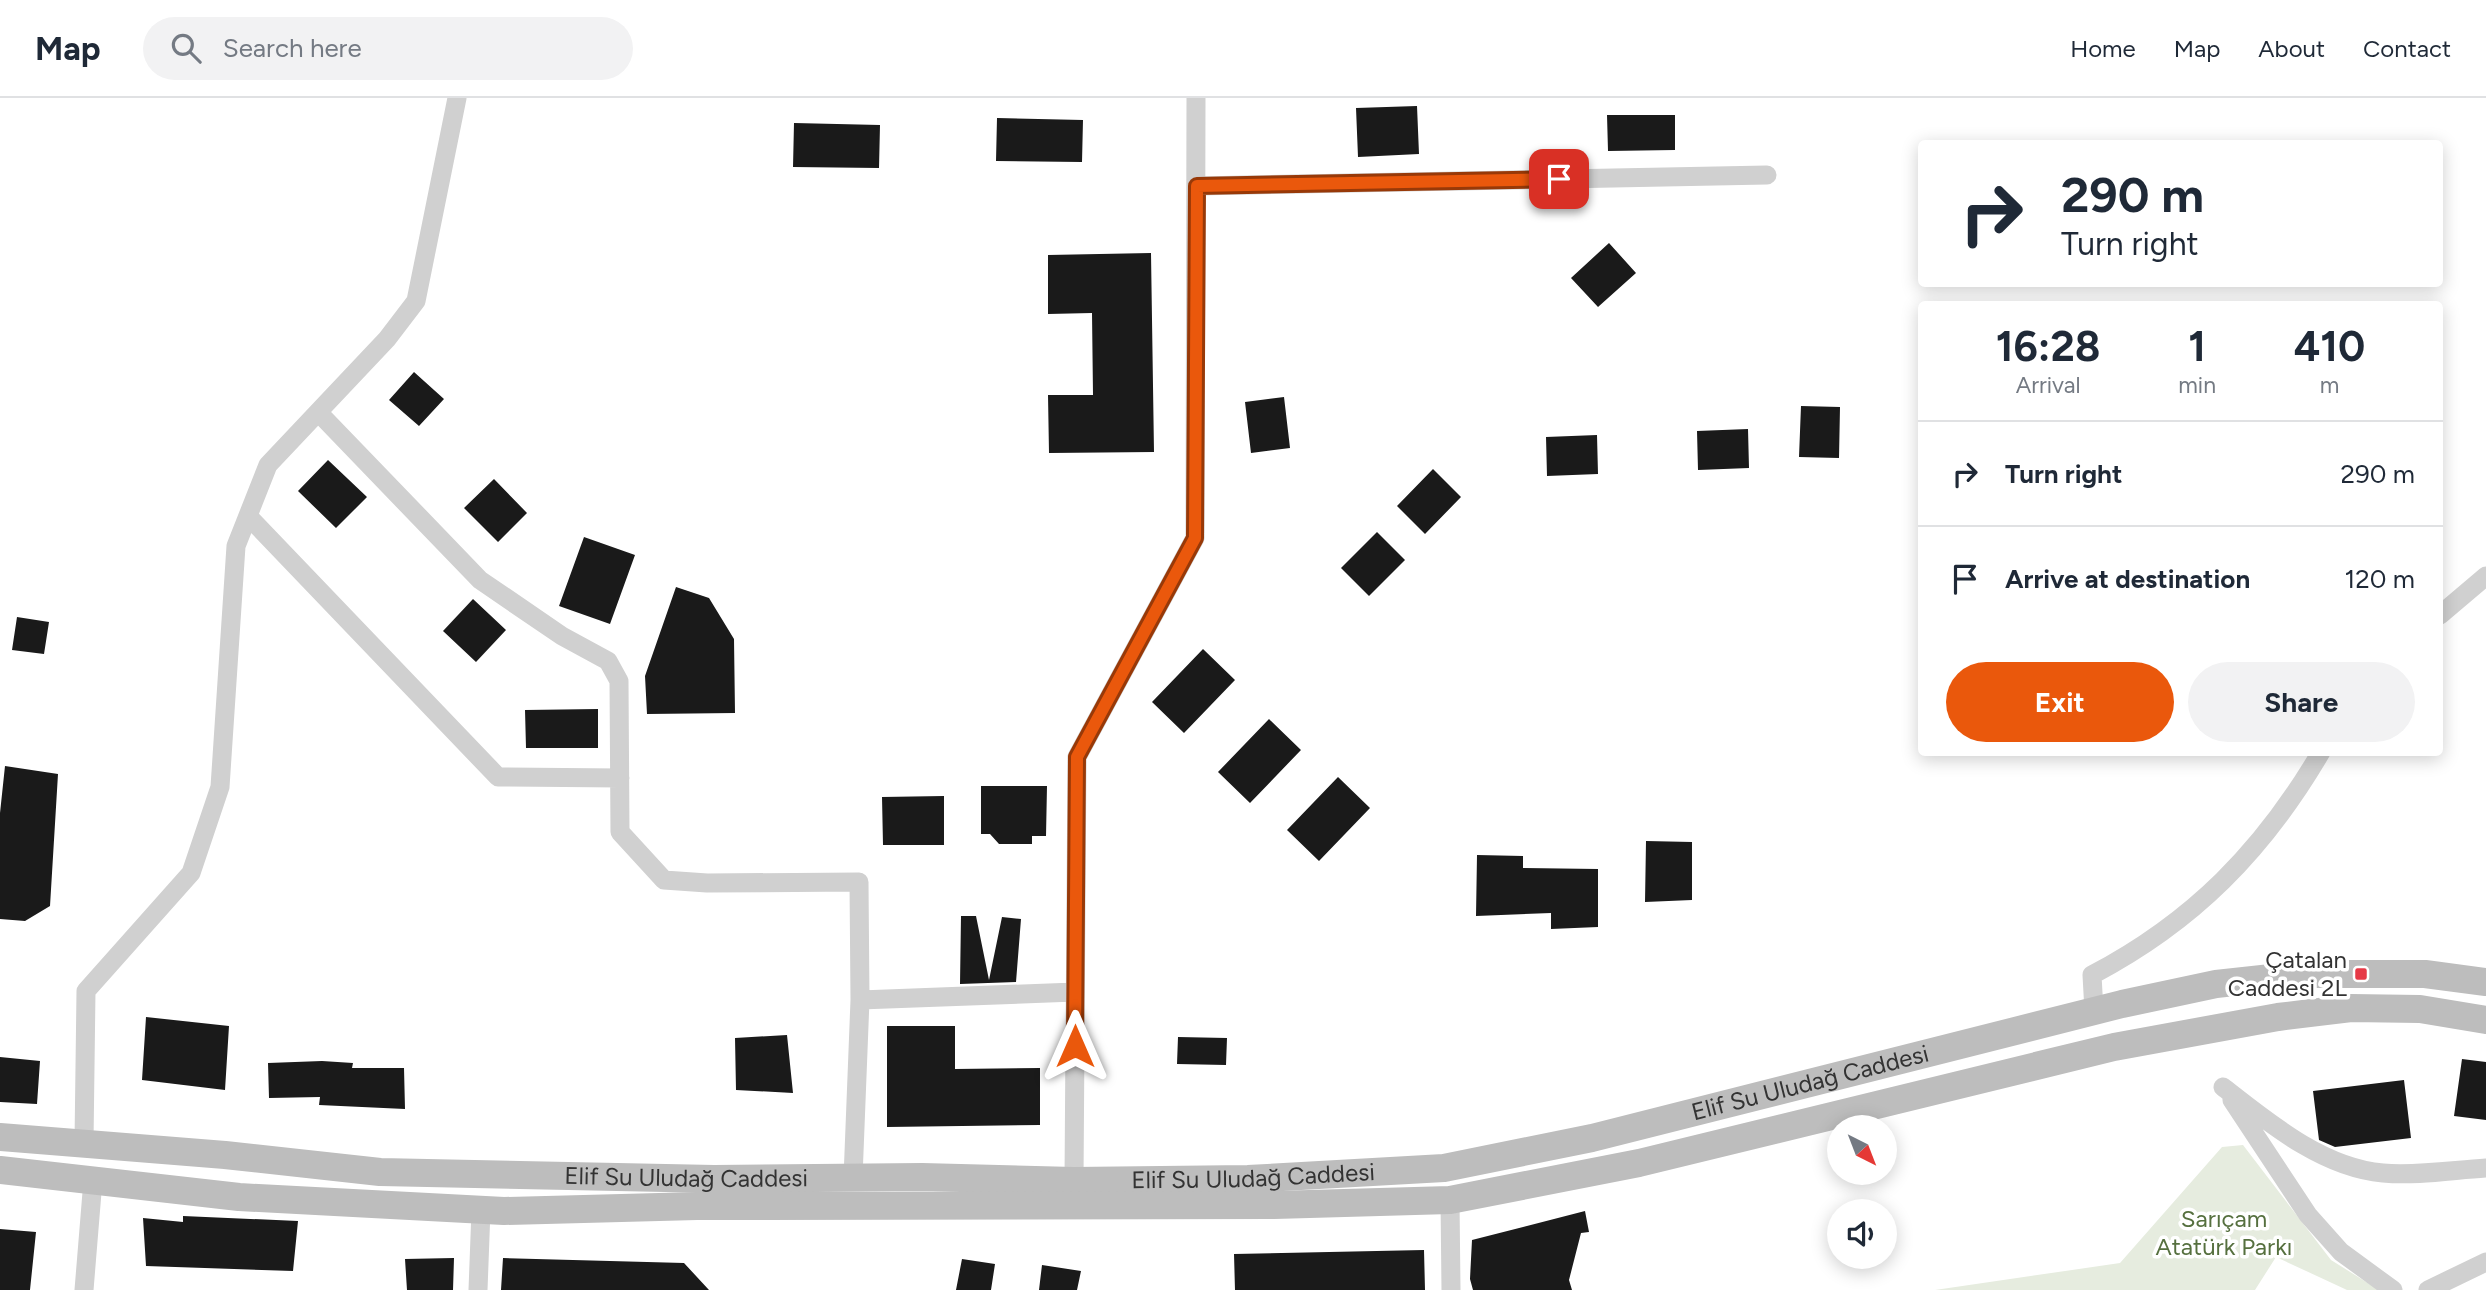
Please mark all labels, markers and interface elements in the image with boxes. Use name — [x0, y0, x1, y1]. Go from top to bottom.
search box — [143, 17, 633, 80]
text: Map — [35, 29, 101, 68]
icon: search — [167, 29, 205, 67]
text: Search here — [223, 32, 362, 64]
text: Home — [2070, 34, 2136, 63]
text: Map — [2174, 34, 2220, 63]
text: About — [2258, 34, 2325, 63]
text: Contact — [2363, 34, 2451, 63]
pin — [1529, 149, 1589, 209]
icon: arrive — [1540, 160, 1578, 198]
text: 290 m — [2061, 165, 2204, 224]
icon: right — [1946, 168, 2037, 259]
text: Turn right — [2061, 225, 2199, 263]
text: 16:28 — [1996, 321, 2100, 372]
text: 1 — [2188, 321, 2206, 372]
text: 410 — [2294, 321, 2365, 372]
text: Arrival — [2016, 371, 2081, 399]
text: min — [2178, 371, 2216, 399]
text: m — [2320, 371, 2339, 399]
icon: right — [1946, 455, 1984, 493]
text: Turn right — [2005, 458, 2122, 490]
text: 290 m — [2341, 458, 2415, 490]
icon: arrive — [1946, 560, 1984, 598]
text: Arrive at destination — [2005, 563, 2250, 595]
text: 120 m — [2345, 563, 2415, 595]
button: Exit — [1946, 662, 2174, 742]
button: Share — [2188, 662, 2415, 742]
place label: Çatalan Caddesi 2L — [2228, 945, 2348, 1002]
marker: Çatalan Caddesi 2L — [2353, 966, 2369, 982]
position arrow — [1038, 1009, 1112, 1083]
street label: Elif Su Uludağ Caddesi — [1688, 1038, 1932, 1126]
north arrow — [1827, 1115, 1897, 1185]
map controls — [1827, 1115, 1897, 1269]
street label: Elif Su Uludağ Caddesi — [1131, 1157, 1376, 1194]
street label: Elif Su Uludağ Caddesi — [564, 1161, 808, 1193]
button: sound — [1827, 1199, 1897, 1269]
park label: Sarıçam Atatürk Parkı — [2156, 1204, 2292, 1261]

